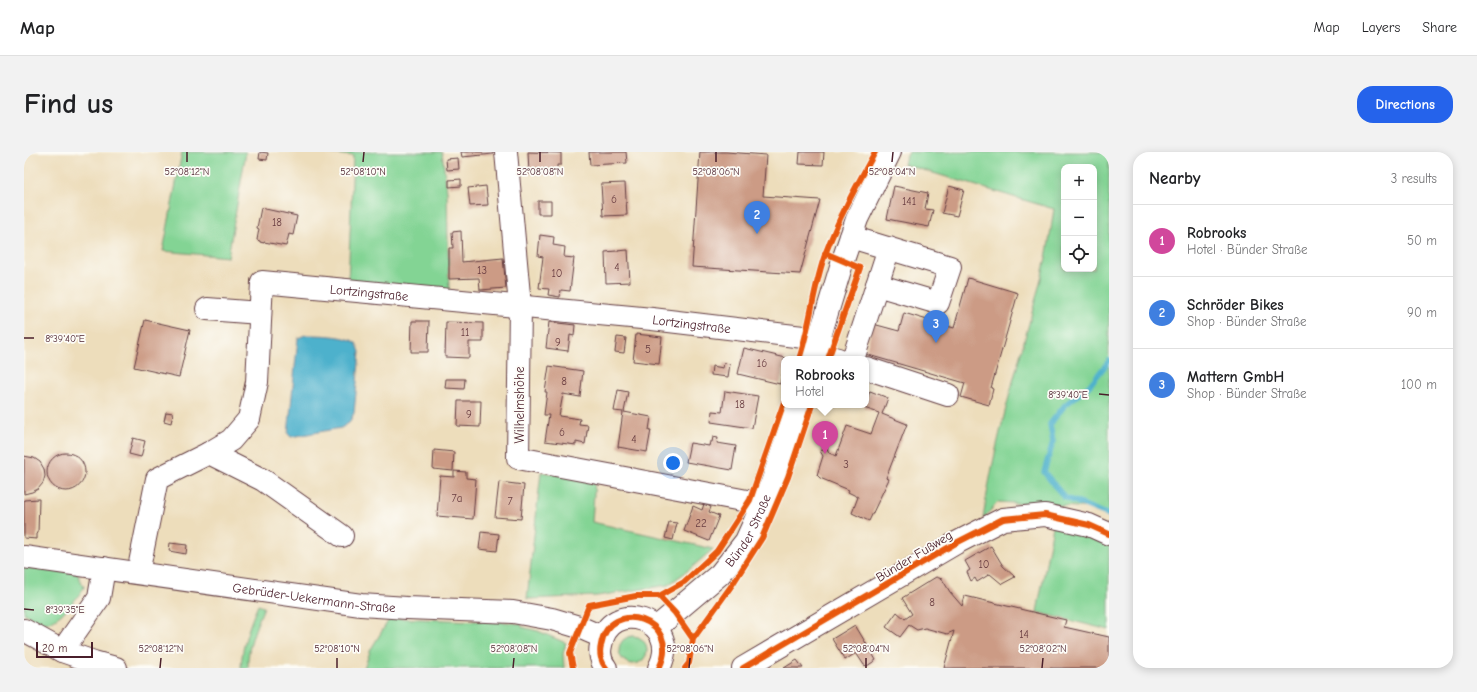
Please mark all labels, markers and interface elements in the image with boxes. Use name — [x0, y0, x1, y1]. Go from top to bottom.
text: Map — [20, 17, 55, 39]
text: Map — [1313, 19, 1340, 36]
text: Layers — [1362, 19, 1400, 36]
text: Share — [1422, 19, 1457, 36]
button: Directions — [1357, 86, 1453, 123]
text: Find us — [24, 88, 113, 120]
map controls — [1061, 164, 1097, 272]
button: + — [1061, 164, 1097, 200]
text: 52°08'12"N — [165, 166, 209, 178]
text: 52°08'10"N — [340, 166, 386, 178]
text: 52°08'08"N — [517, 166, 563, 178]
text: 52°08'06"N — [692, 166, 740, 178]
text: 52°08'04"N — [869, 166, 915, 178]
text: Nearby — [1149, 169, 1200, 188]
text: 3 results — [1391, 171, 1437, 186]
house number: 6 — [611, 193, 617, 206]
house number: 141 — [902, 195, 916, 208]
button: − — [1061, 200, 1097, 236]
pin: 2 — [744, 201, 770, 234]
house number: 18 — [272, 216, 282, 229]
text: Robrooks — [1187, 224, 1246, 242]
text: 1 — [1159, 233, 1165, 248]
text: 50 m — [1407, 233, 1437, 248]
button: locate — [1061, 236, 1097, 272]
text: Hotel · Bünder Straße — [1187, 242, 1308, 257]
house number: 4 — [614, 261, 620, 274]
house number: 13 — [477, 264, 487, 277]
house number: 10 — [551, 267, 563, 280]
street label: Lortzingstraße — [329, 281, 410, 303]
text: Schröder Bikes — [1187, 296, 1284, 314]
text: 2 — [1159, 305, 1165, 320]
text: 90 m — [1407, 305, 1437, 320]
pin: 3 — [923, 310, 949, 343]
street label: Lortzingstraße — [652, 312, 732, 336]
text: Shop · Bünder Straße — [1187, 314, 1307, 329]
house number: 11 — [461, 326, 469, 339]
text: 8°39'40"E — [45, 333, 85, 345]
house number: 9 — [555, 336, 561, 349]
house number: 5 — [645, 343, 651, 356]
popup — [781, 356, 869, 408]
house number: 16 — [757, 357, 767, 370]
street label: Wilhelmshöhe — [512, 366, 527, 443]
text: Robrooks — [795, 366, 855, 384]
text: Mattern GmbH — [1187, 368, 1284, 386]
house number: 8 — [561, 375, 567, 388]
text: 3 — [1159, 377, 1165, 392]
text: 100 m — [1401, 377, 1437, 392]
text: Hotel — [795, 384, 824, 399]
text: Shop · Bünder Straße — [1187, 386, 1307, 401]
text: 8°39'40"E — [1048, 389, 1088, 401]
house number: 18 — [735, 398, 745, 411]
house number: 9 — [466, 408, 472, 421]
pin: 1 — [812, 421, 838, 454]
house number: 6 — [559, 426, 565, 439]
house number: 4 — [631, 433, 637, 446]
your location — [663, 453, 683, 473]
house number: 3 — [843, 458, 849, 471]
street label: Bünder Straße — [721, 491, 774, 569]
house number: 7a — [452, 492, 462, 505]
house number: 7 — [507, 495, 513, 508]
house number: 22 — [695, 517, 707, 530]
street label: Bünder Fußweg — [873, 527, 955, 585]
house number: 10 — [978, 558, 990, 571]
street label: Gebrüder-Uekermann-Straße — [232, 579, 397, 615]
house number: 8 — [929, 596, 935, 609]
text: 8°39'35"E — [45, 604, 85, 616]
house number: 14 — [1019, 628, 1029, 641]
scale bar — [36, 640, 93, 659]
text: 20 m — [42, 642, 67, 655]
text: 52°08'12"N — [139, 643, 183, 655]
text: 52°08'10"N — [314, 643, 360, 655]
text: 52°08'08"N — [491, 643, 537, 655]
text: 52°08'06"N — [666, 643, 714, 655]
text: 52°08'04"N — [843, 643, 889, 655]
text: 52°08'02"N — [1020, 643, 1066, 655]

